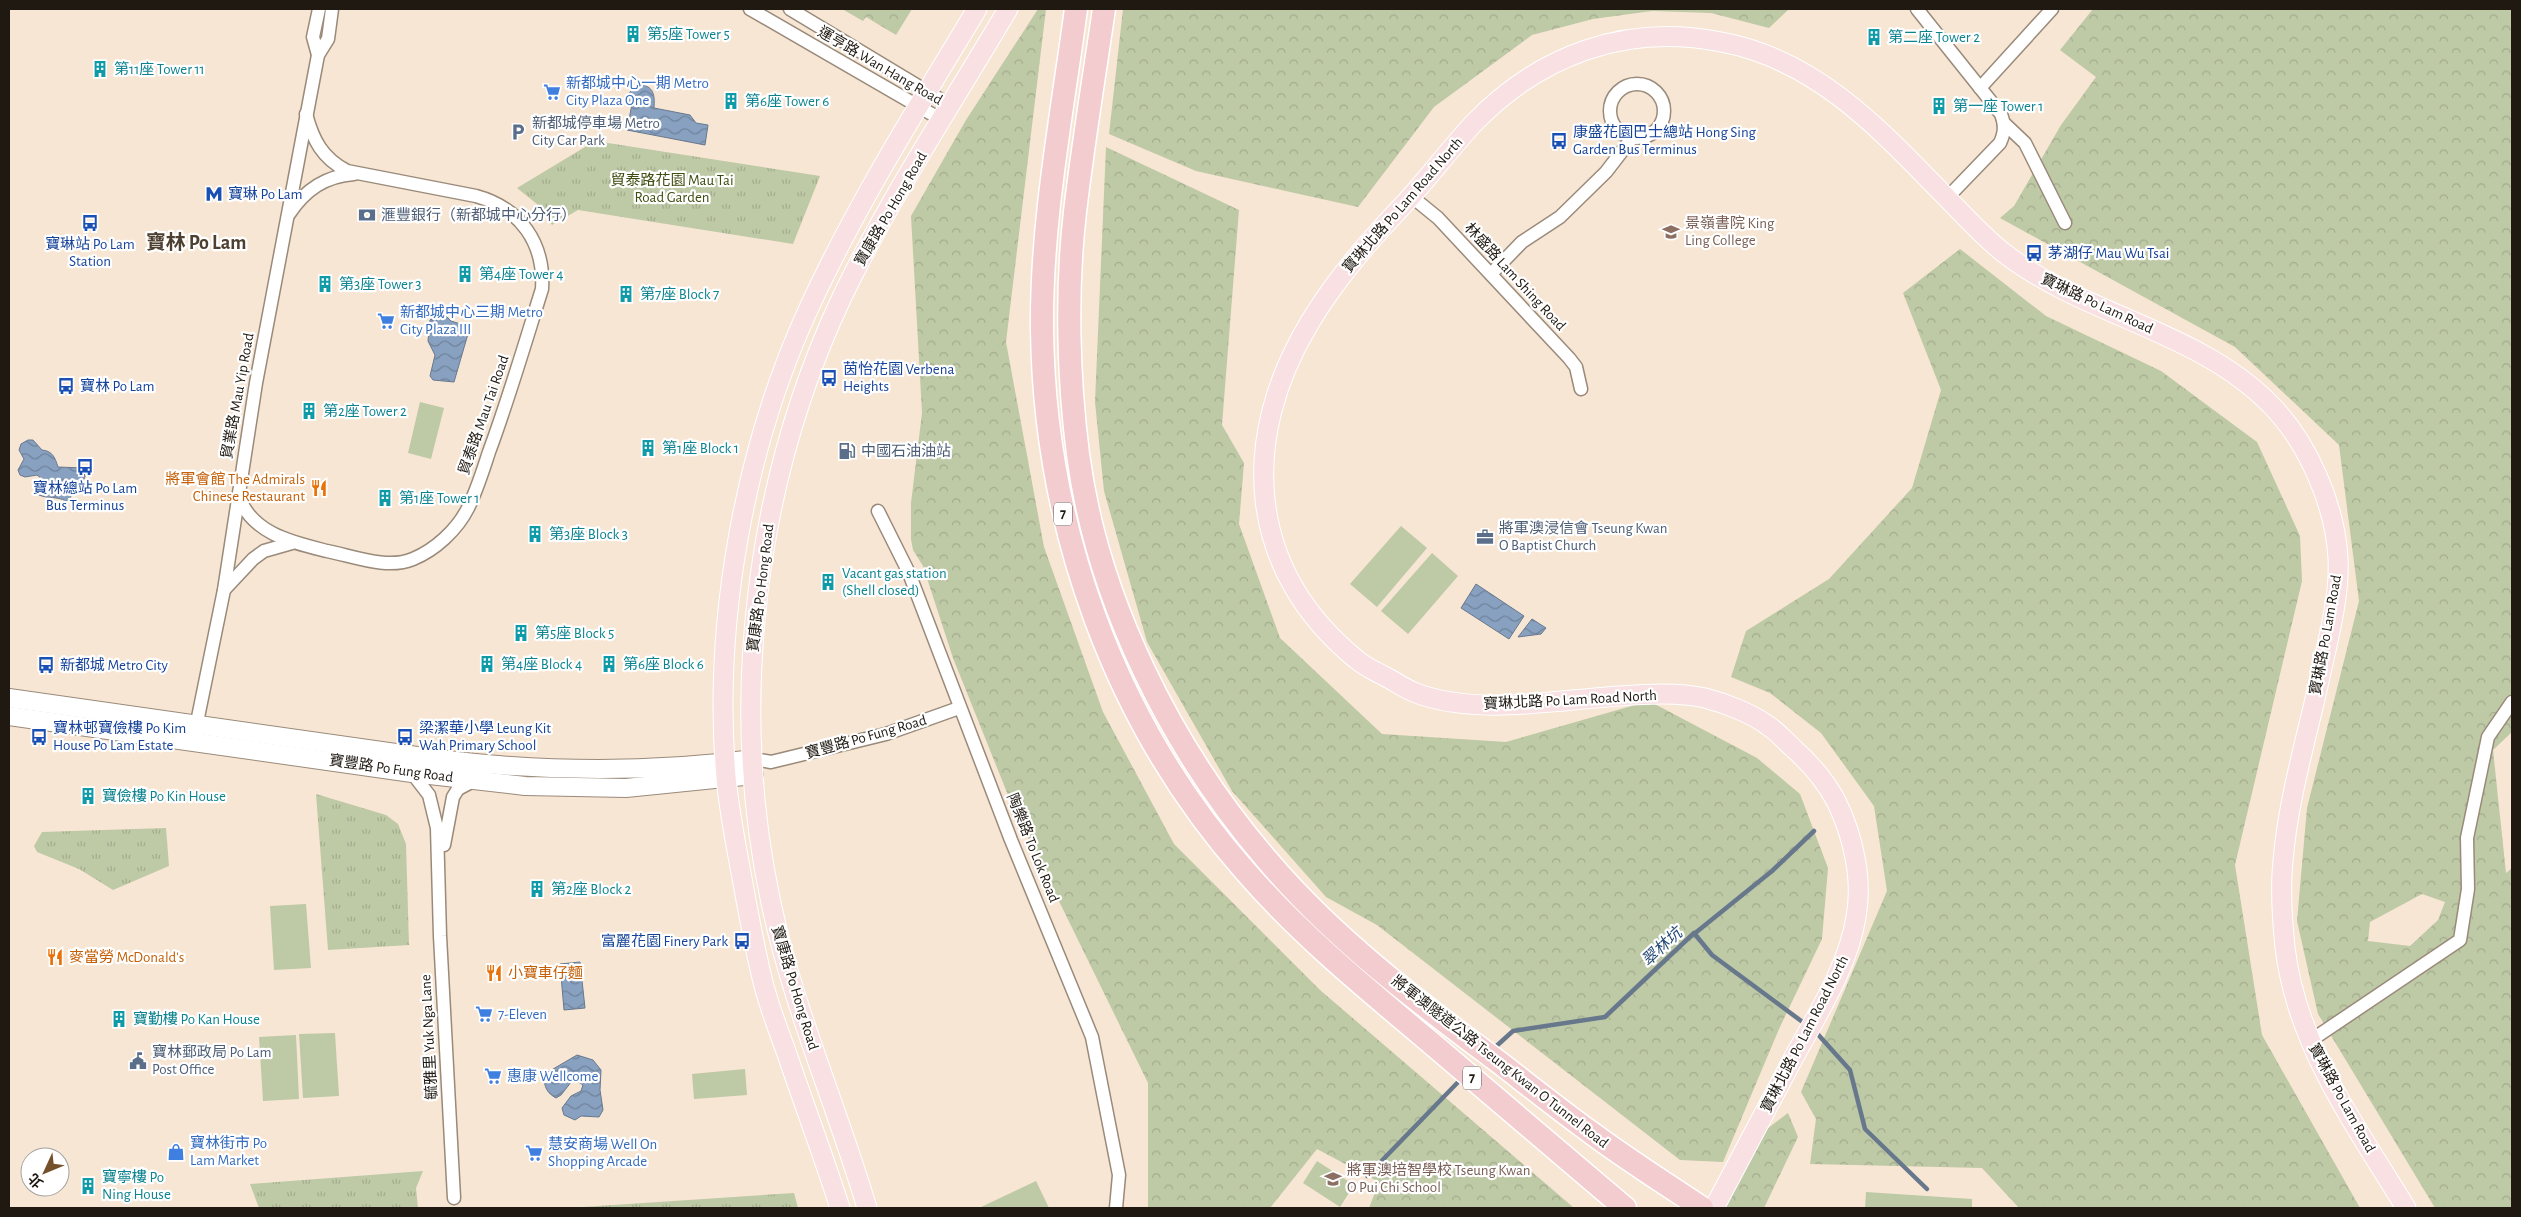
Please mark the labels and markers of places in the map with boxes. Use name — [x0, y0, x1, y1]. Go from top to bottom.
building icon: 第5座 Tower 5 — [623, 24, 643, 44]
place label: 第5座 Tower 5 — [647, 26, 730, 42]
building icon: 第二座 Tower 2 — [1864, 27, 1884, 47]
place label: 第二座 Tower 2 — [1888, 29, 1980, 45]
building icon: 第11座 Tower 11 — [90, 59, 110, 79]
place label: 第11座 Tower 11 — [114, 61, 205, 77]
place label: 新都城中心一期 Metro City Plaza One — [566, 75, 709, 108]
supermarket icon: 新都城中心一期 Metro City Plaza One — [542, 82, 562, 102]
building icon: 第6座 Tower 6 — [721, 91, 741, 111]
place label: 第6座 Tower 6 — [745, 93, 829, 109]
building icon: 第一座 Tower 1 — [1929, 96, 1949, 116]
place label: 第一座 Tower 1 — [1953, 98, 2043, 114]
place label: 新都城停車場 Metro City Car Park — [532, 115, 660, 148]
parking icon: 新都城停車場 Metro City Car Park — [508, 122, 528, 142]
place label: 康盛花園巴士總站 Hong Sing Garden Bus Terminus — [1573, 123, 1757, 157]
bus stop icon: 康盛花園巴士總站 Hong Sing Garden Bus Terminus — [1549, 131, 1569, 151]
metro station icon: 寶琳 Po Lam — [204, 184, 224, 204]
place label: 寶琳 Po Lam — [228, 185, 303, 202]
bank icon: 滙豐銀行（新都城中心分行） — [357, 205, 377, 225]
place label: 滙豐銀行（新都城中心分行） — [381, 207, 576, 223]
bus stop icon: 寶琳站 Po Lam Station — [80, 213, 100, 233]
place label: 景嶺書院 King Ling College — [1685, 215, 1775, 248]
school or university icon: 景嶺書院 King Ling College — [1661, 222, 1681, 242]
place label: 寶琳站 Po Lam Station — [45, 235, 135, 269]
bus stop icon: 茅湖仔 Mau Wu Tsai — [2024, 243, 2044, 263]
place label: 茅湖仔 Mau Wu Tsai — [2048, 245, 2169, 261]
building icon: 第4座 Tower 4 — [455, 264, 475, 284]
place label: 第4座 Tower 4 — [479, 266, 564, 282]
building icon: 第3座 Tower 3 — [315, 274, 335, 294]
place label: 第3座 Tower 3 — [339, 276, 422, 292]
building icon: 第7座 Block 7 — [616, 284, 636, 304]
place label: 第7座 Block 7 — [640, 286, 719, 302]
place label: 新都城中心三期 Metro City Plaza III — [400, 304, 543, 337]
supermarket icon: 新都城中心三期 Metro City Plaza III — [376, 311, 396, 331]
place label: 茵怡花園 Verbena Heights — [843, 360, 954, 394]
bus stop icon: 茵怡花園 Verbena Heights — [819, 368, 839, 388]
bus stop icon: 寶林 Po Lam — [56, 376, 76, 396]
place label: 寶林 Po Lam — [80, 377, 155, 394]
building icon: 第2座 Tower 2 — [299, 401, 319, 421]
place label: 第2座 Tower 2 — [323, 403, 407, 419]
building icon: 第1座 Block 1 — [638, 438, 658, 458]
place label: 第1座 Block 1 — [662, 440, 739, 456]
fuel station icon: 中國石油油站 — [837, 441, 857, 461]
place label: 中國石油油站 — [861, 443, 951, 459]
bus stop icon: 寶林總站 Po Lam Bus Terminus — [75, 457, 95, 477]
place label: 將軍會館 The Admirals Chinese Restaurant — [165, 471, 305, 504]
restaurant icon: 將軍會館 The Admirals Chinese Restaurant — [309, 478, 329, 498]
place label: 寶林總站 Po Lam Bus Terminus — [33, 479, 137, 513]
building icon: 第1座 Tower 1 — [375, 488, 395, 508]
place label: 第1座 Tower 1 — [399, 490, 479, 506]
place label: 將軍澳浸信會 Tseung Kwan O Baptist Church — [1499, 520, 1668, 553]
building icon: 第3座 Block 3 — [525, 524, 545, 544]
place label: 第3座 Block 3 — [549, 526, 628, 542]
office icon: 將軍澳浸信會 Tseung Kwan O Baptist Church — [1475, 527, 1495, 547]
place label: Vacant gas station (Shell closed) — [842, 566, 947, 598]
building icon: Vacant gas station (Shell closed) — [818, 572, 838, 592]
building icon: 第5座 Block 5 — [511, 623, 531, 643]
place label: 第5座 Block 5 — [535, 625, 614, 641]
building icon: 第4座 Block 4 — [477, 654, 497, 674]
building icon: 第6座 Block 6 — [599, 654, 619, 674]
bus stop icon: 新都城 Metro City — [36, 655, 56, 675]
place label: 第4座 Block 4 — [501, 656, 582, 672]
place label: 第6座 Block 6 — [623, 656, 704, 672]
place label: 新都城 Metro City — [60, 657, 169, 673]
place label: 寶林邨寶儉樓 Po Kim House Po Lam Estate — [53, 719, 186, 753]
place label: 梁潔華小學 Leung Kit Wah Primary School — [419, 720, 551, 753]
bus stop icon: 寶林邨寶儉樓 Po Kim House Po Lam Estate — [29, 727, 49, 747]
bus stop icon: 梁潔華小學 Leung Kit Wah Primary School — [395, 727, 415, 747]
building icon: 寶儉樓 Po Kin House — [78, 786, 98, 806]
place label: 寶儉樓 Po Kin House — [102, 787, 226, 804]
building icon: 第2座 Block 2 — [527, 879, 547, 899]
place label: 第2座 Block 2 — [551, 881, 632, 897]
bus stop icon: 富麗花園 Finery Park — [732, 931, 752, 951]
place label: 富麗花園 Finery Park — [601, 933, 728, 949]
restaurant icon: 麥當勞 McDonald's — [45, 947, 65, 967]
place label: 麥當勞 McDonald's — [69, 949, 184, 965]
restaurant icon: 小寶車仔麵 — [484, 963, 504, 983]
place label: 小寶車仔麵 — [508, 964, 583, 981]
supermarket icon: 7-Eleven — [474, 1004, 494, 1024]
place label: 7-Eleven — [498, 1007, 547, 1022]
building icon: 寶勤樓 Po Kan House — [109, 1009, 129, 1029]
place label: 寶勤樓 Po Kan House — [133, 1010, 260, 1027]
place label: 寶林郵政局 Po Lam Post Office — [152, 1043, 272, 1077]
public building icon: 寶林郵政局 Po Lam Post Office — [128, 1051, 148, 1071]
supermarket icon: 惠康 Wellcome — [483, 1066, 503, 1086]
place label: 惠康 Wellcome — [507, 1068, 599, 1084]
place label: 寶林街市 Po Lam Market — [190, 1134, 267, 1168]
place label: 慧安商場 Well On Shopping Arcade — [548, 1136, 657, 1169]
shop icon: 寶林街市 Po Lam Market — [166, 1142, 186, 1162]
supermarket icon: 慧安商場 Well On Shopping Arcade — [524, 1143, 544, 1163]
place label: 將軍澳培智學校 Tseung Kwan O Pui Chi School — [1347, 1161, 1531, 1195]
place label: 寶寧樓 Po Ning House — [102, 1168, 171, 1202]
school or university icon: 將軍澳培智學校 Tseung Kwan O Pui Chi School — [1323, 1169, 1343, 1189]
building icon: 寶寧樓 Po Ning House — [78, 1176, 98, 1196]

